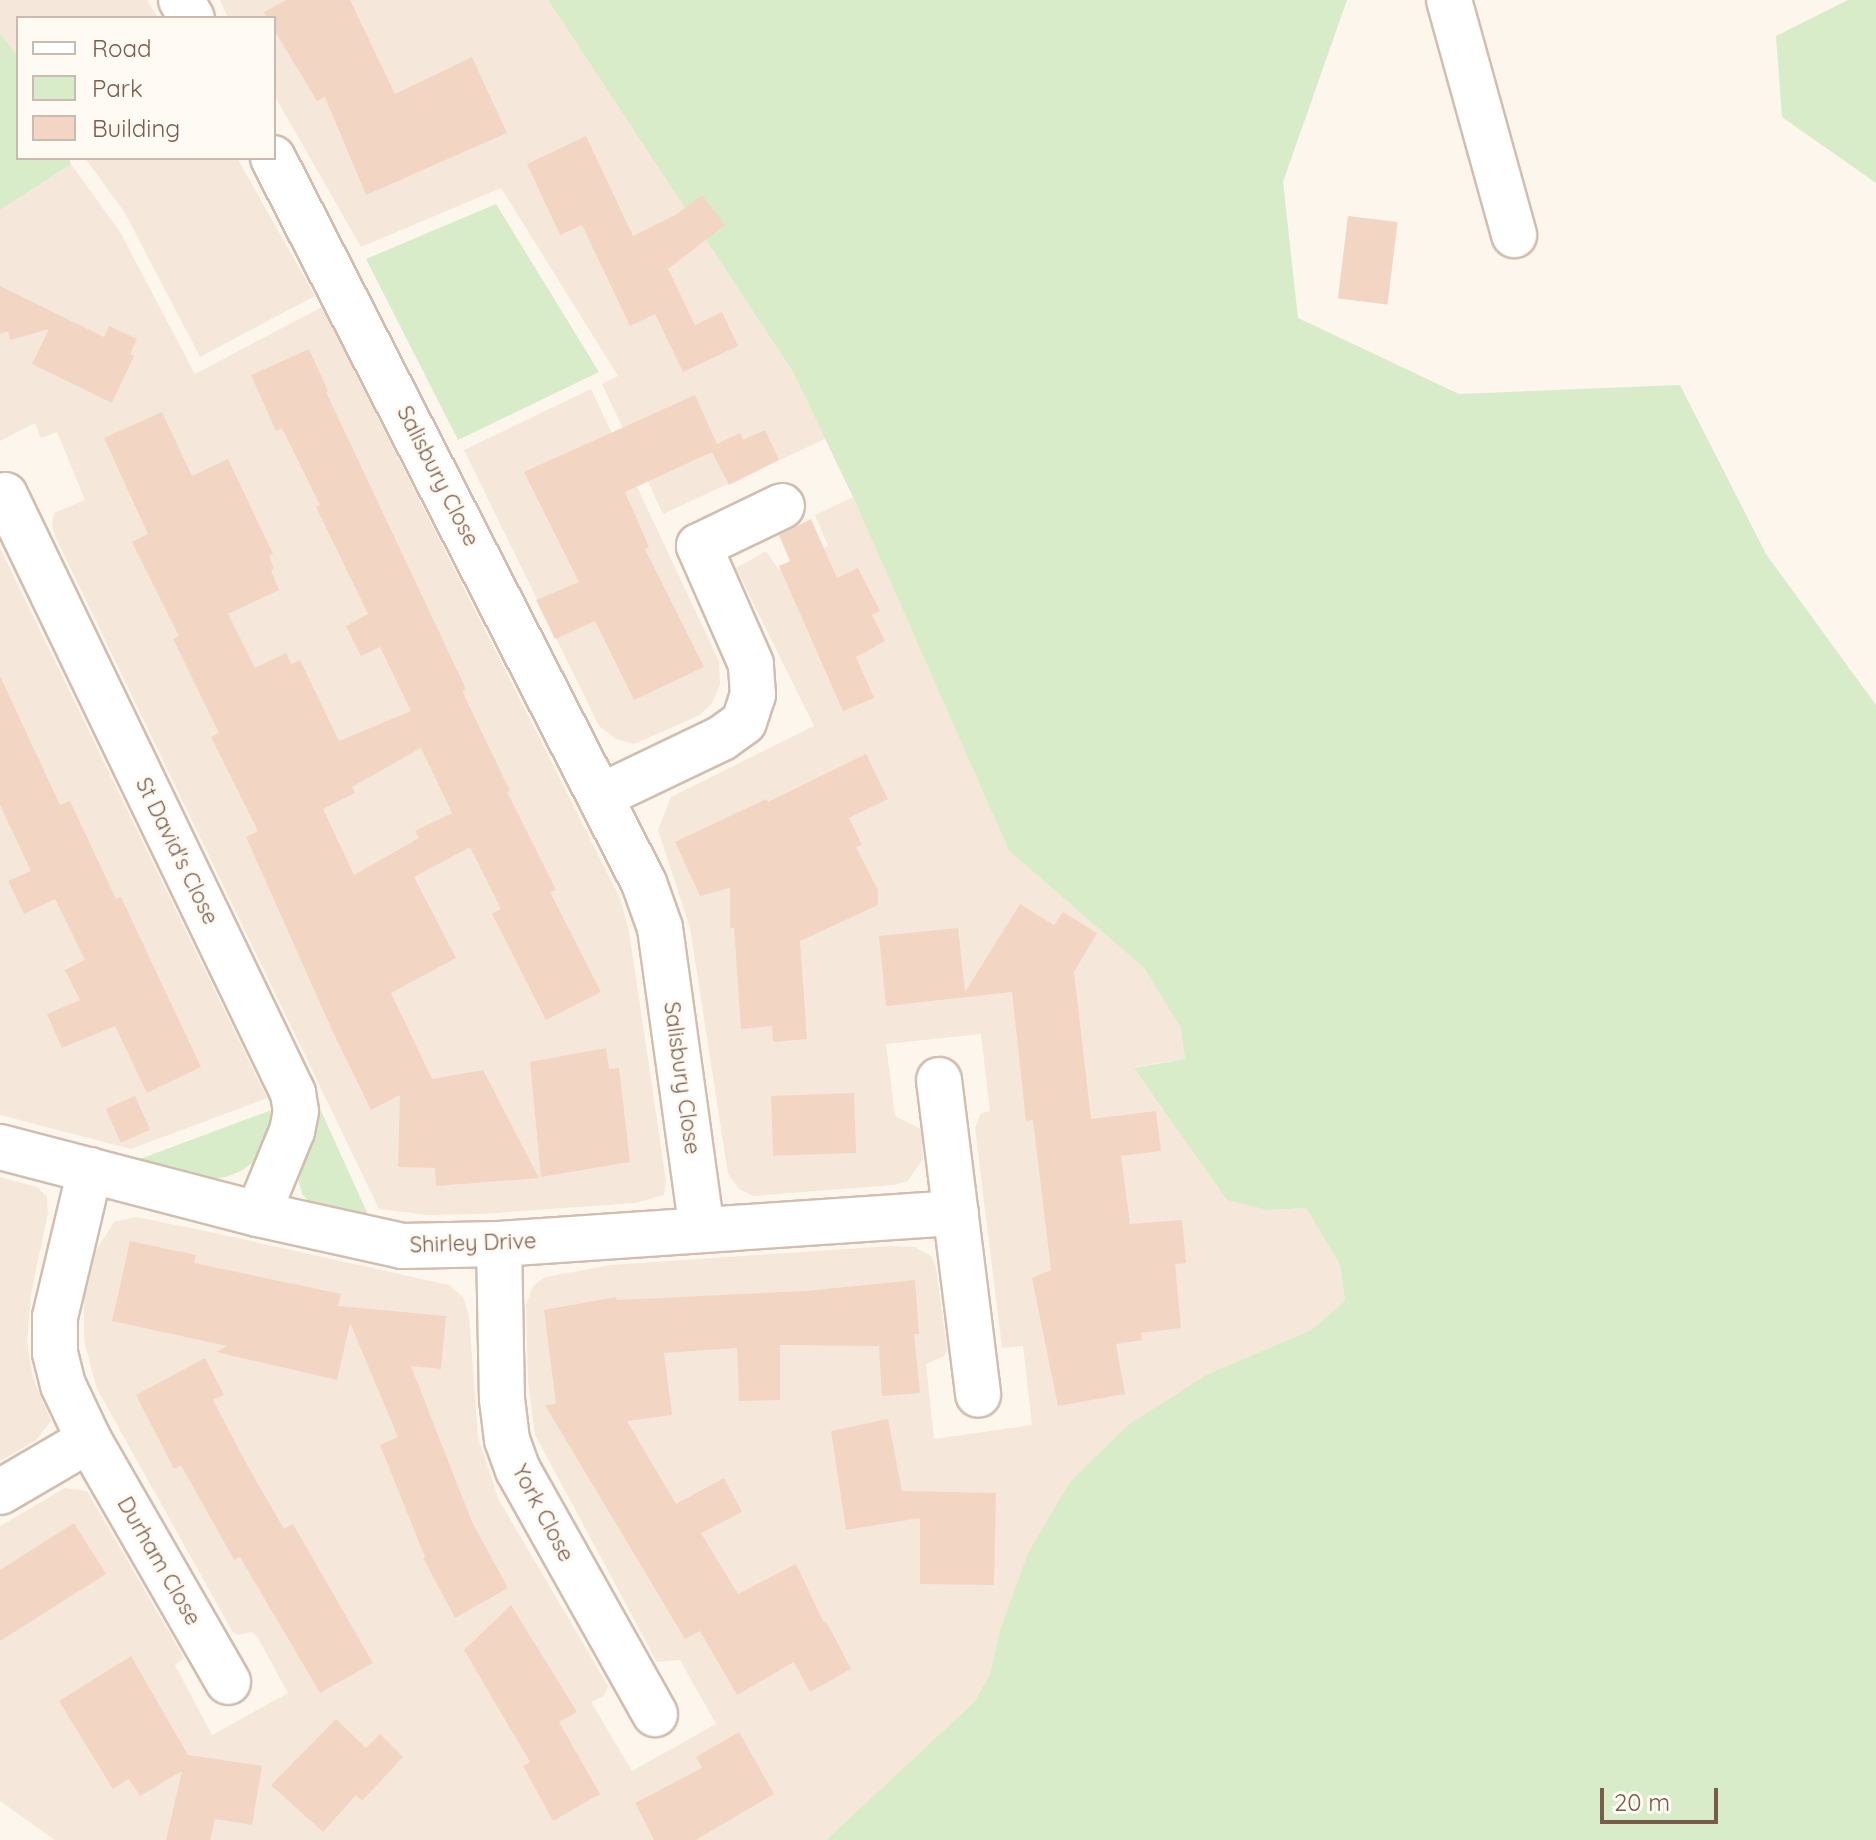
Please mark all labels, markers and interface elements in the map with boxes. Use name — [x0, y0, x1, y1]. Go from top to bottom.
legend — [16, 16, 276, 160]
text: Road — [92, 33, 152, 63]
text: Park — [92, 73, 143, 103]
text: Building — [92, 113, 180, 143]
street label: Salisbury Close — [391, 401, 485, 551]
street label: St David's Close — [130, 773, 224, 929]
street label: Salisbury Close — [658, 1000, 706, 1156]
street label: Shirley Drive — [409, 1228, 537, 1258]
street label: York Close — [506, 1460, 580, 1566]
street label: Durham Close — [112, 1492, 206, 1630]
scale bar — [1604, 1772, 1722, 1822]
text: 20 m — [1614, 1787, 1670, 1817]

